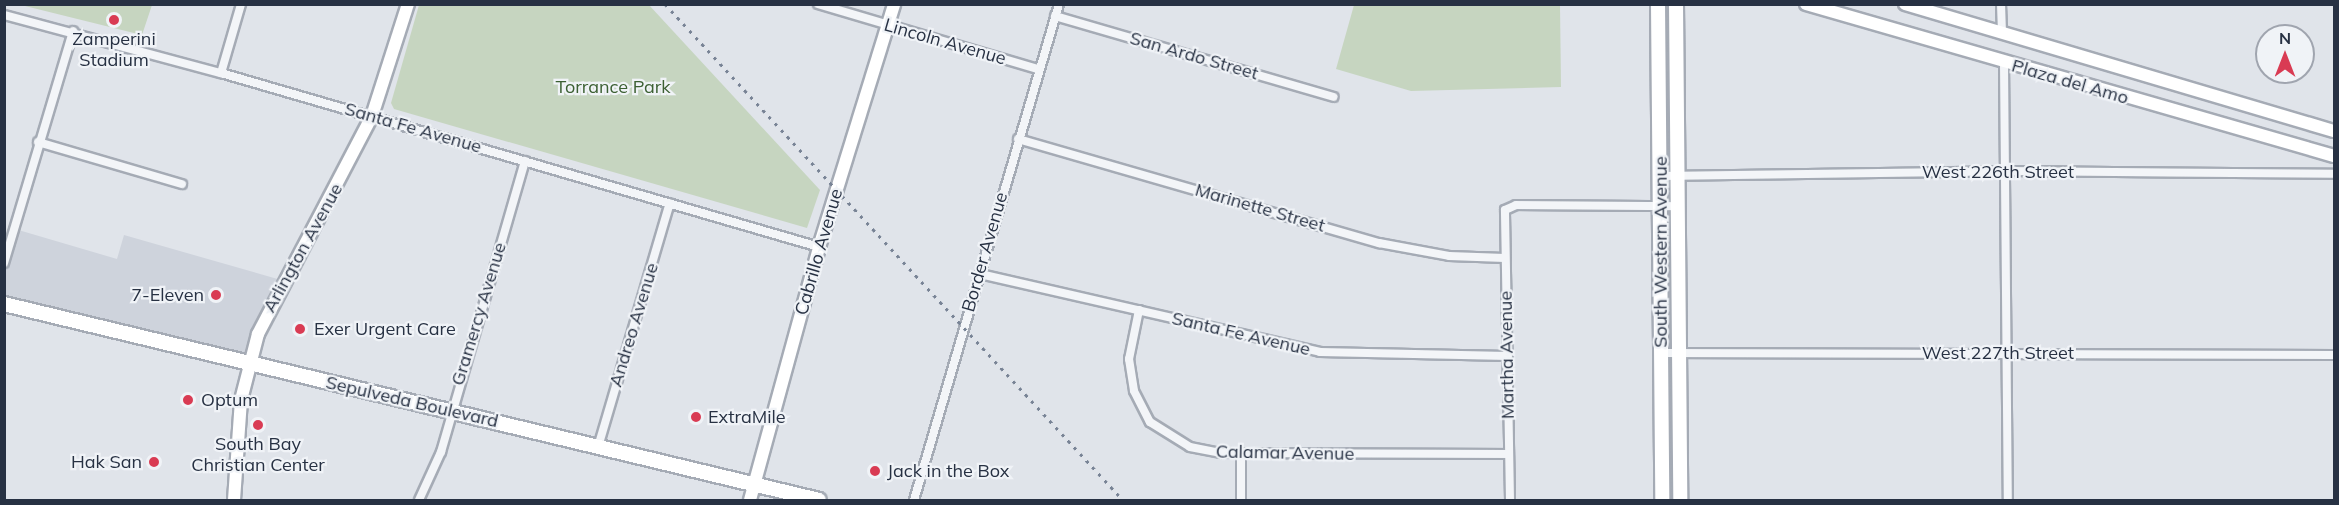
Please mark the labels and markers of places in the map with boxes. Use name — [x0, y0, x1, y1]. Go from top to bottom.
marker: Zamperini Stadium — [107, 13, 121, 27]
place label: Zamperini Stadium — [72, 29, 156, 72]
place label: 7-Eleven — [131, 284, 204, 306]
marker: 7-Eleven — [209, 288, 223, 302]
place label: Exer Urgent Care — [314, 318, 456, 340]
marker: Exer Urgent Care — [291, 320, 309, 338]
place label: Optum — [201, 389, 258, 411]
marker: Optum — [179, 391, 197, 409]
place label: ExtraMile — [708, 406, 786, 428]
marker: ExtraMile — [689, 410, 703, 424]
marker: South Bay Christian Center — [251, 418, 265, 432]
place label: South Bay Christian Center — [191, 434, 325, 476]
place label: Hak San — [71, 451, 142, 473]
marker: Hak San — [147, 455, 161, 469]
place label: Jack in the Box — [887, 460, 1009, 482]
marker: Jack in the Box — [868, 464, 882, 478]

